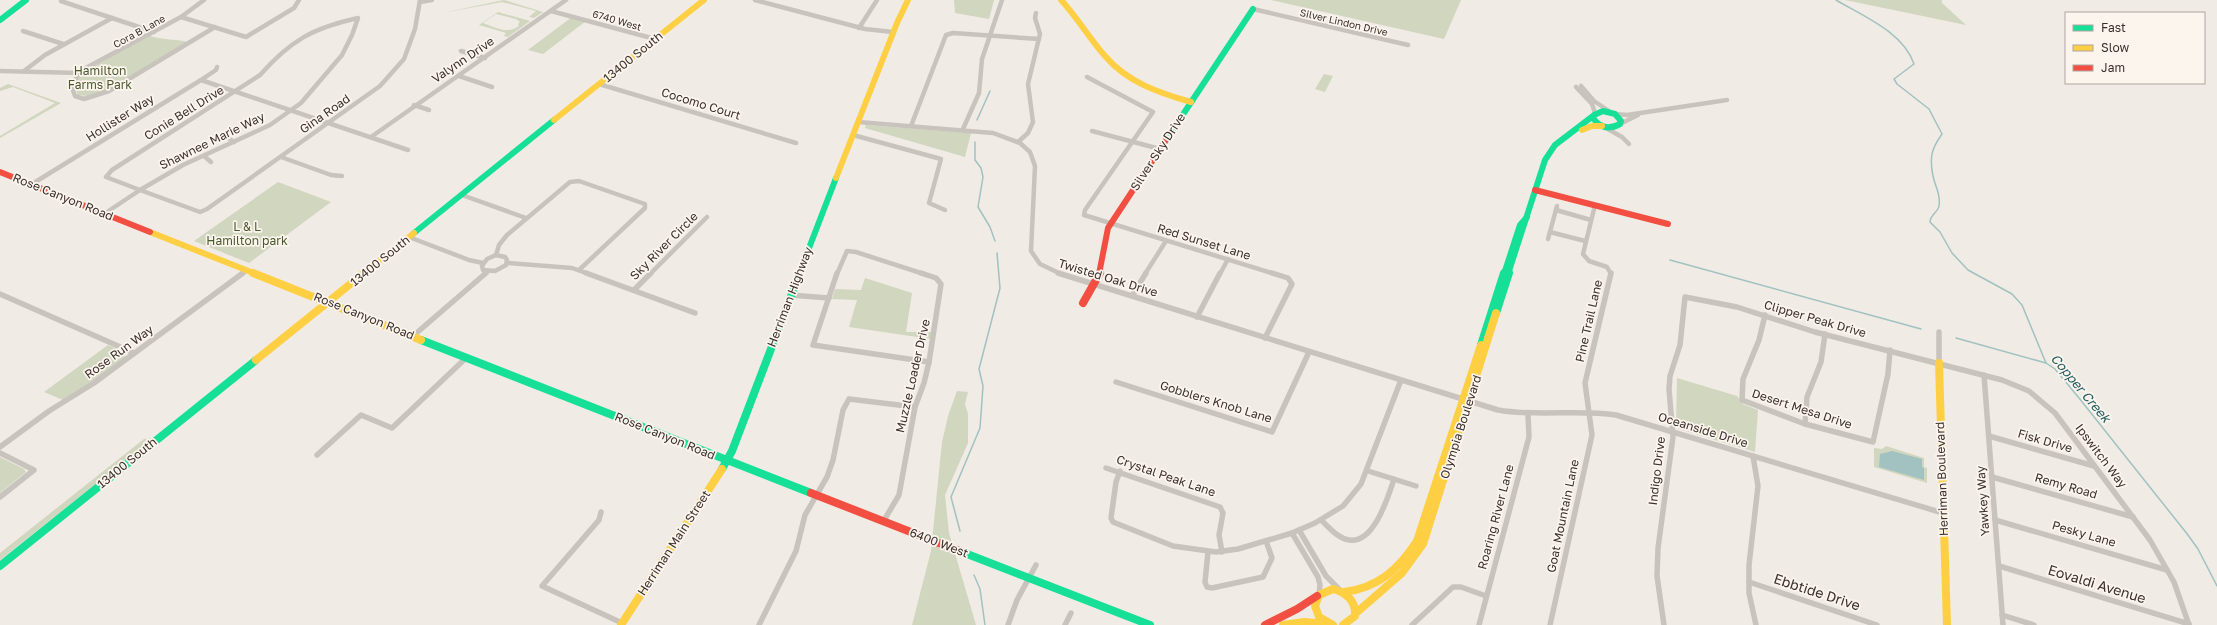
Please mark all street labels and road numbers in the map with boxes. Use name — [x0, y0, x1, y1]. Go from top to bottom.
street label: Silver Lindon Drive — [1299, 6, 1389, 38]
street label: 6740 West — [591, 7, 643, 33]
street label: Cora B Lane — [111, 12, 167, 50]
street label: 13400 South — [600, 28, 666, 85]
street label: Valynn Drive — [429, 33, 497, 86]
street label: Conie Bell Drive — [141, 82, 226, 143]
street label: Cocomo Court — [660, 84, 743, 123]
street label: Hollister Way — [83, 91, 157, 144]
street label: Gina Road — [297, 91, 353, 136]
street label: Shawnee Marie Way — [157, 108, 267, 172]
street label: Silver Sky Drive — [1127, 110, 1188, 193]
street label: Rose Canyon Road — [11, 170, 116, 224]
street label: Sky River Circle — [627, 209, 701, 283]
street label: Red Sunset Lane — [1156, 220, 1253, 263]
street label: 13400 South — [347, 232, 413, 289]
street label: Herriman Highway — [764, 244, 816, 349]
street label: Twisted Oak Drive — [1057, 255, 1160, 300]
street label: Pine Trail Lane — [1572, 278, 1605, 364]
street label: Rose Canyon Road — [312, 289, 417, 343]
street label: Clipper Peak Drive — [1762, 297, 1868, 340]
street label: Muzzle Loader Drive — [892, 318, 933, 434]
street label: Rose Run Way — [81, 321, 156, 382]
street label: Olympia Boulevard — [1437, 373, 1484, 481]
street label: Gobblers Knob Lane — [1158, 377, 1274, 426]
street label: Desert Mesa Drive — [1750, 385, 1854, 432]
street label: Rose Canyon Road — [613, 409, 718, 463]
street label: Oceanside Drive — [1656, 409, 1750, 450]
street label: Ipswitch Way — [2072, 421, 2131, 491]
street label: Herriman Boulevard — [1932, 422, 1951, 536]
street label: Fisk Drive — [2016, 426, 2074, 455]
street label: 13400 South — [94, 434, 160, 491]
street label: Indigo Drive — [1645, 436, 1668, 506]
street label: Crystal Peak Lane — [1115, 451, 1218, 500]
street label: Goat Mountain Lane — [1543, 458, 1582, 574]
street label: Roaring River Lane — [1474, 463, 1517, 571]
street label: Yawkey Way — [1973, 465, 1992, 537]
street label: Remy Road — [2033, 469, 2099, 502]
street label: Herriman Main Street — [634, 487, 713, 598]
street label: Pesky Lane — [2050, 517, 2118, 550]
street label: 6400 West — [908, 524, 971, 561]
street label: Eovaldi Avenue — [2046, 561, 2148, 606]
street label: Ebbtide Drive — [1772, 570, 1863, 614]

